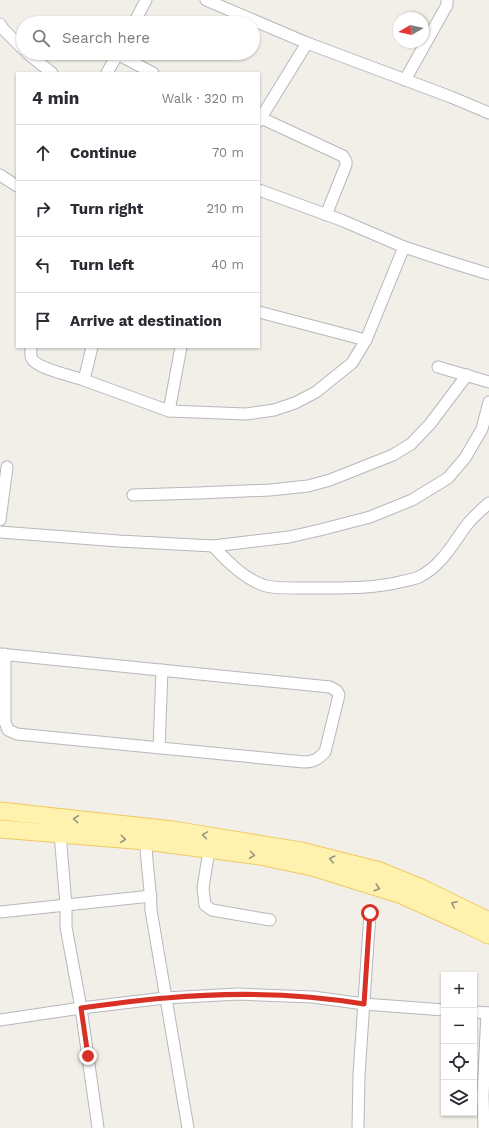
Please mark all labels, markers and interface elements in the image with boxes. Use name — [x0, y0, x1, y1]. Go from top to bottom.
north arrow — [393, 12, 429, 48]
search box — [16, 16, 260, 60]
icon: search — [30, 27, 52, 49]
text: Search here — [62, 29, 150, 47]
text: 4 min — [32, 88, 79, 108]
text: Walk · 320 m — [162, 91, 244, 106]
icon: ahead — [32, 142, 54, 164]
text: Continue — [70, 144, 137, 162]
text: 70 m — [212, 145, 244, 160]
icon: right — [32, 198, 54, 220]
text: Turn right — [70, 200, 143, 218]
text: 210 m — [206, 201, 244, 216]
icon: left — [32, 254, 54, 276]
text: Turn left — [70, 256, 134, 274]
text: 40 m — [211, 257, 244, 272]
icon: arrive — [32, 310, 54, 332]
text: Arrive at destination — [70, 312, 222, 330]
one-way arrow — [73, 814, 79, 823]
one-way arrow — [202, 831, 208, 840]
one-way arrow — [120, 835, 126, 844]
one-way arrow — [248, 850, 255, 859]
one-way arrow — [329, 855, 336, 863]
one-way arrow — [374, 883, 381, 891]
one-way arrow — [451, 901, 458, 909]
route start — [361, 904, 379, 922]
map controls — [441, 972, 477, 1116]
button: + — [441, 972, 477, 1008]
button: − — [441, 1008, 477, 1044]
button: locate — [441, 1044, 477, 1080]
route end — [79, 1047, 97, 1065]
button: layers — [441, 1080, 477, 1116]

